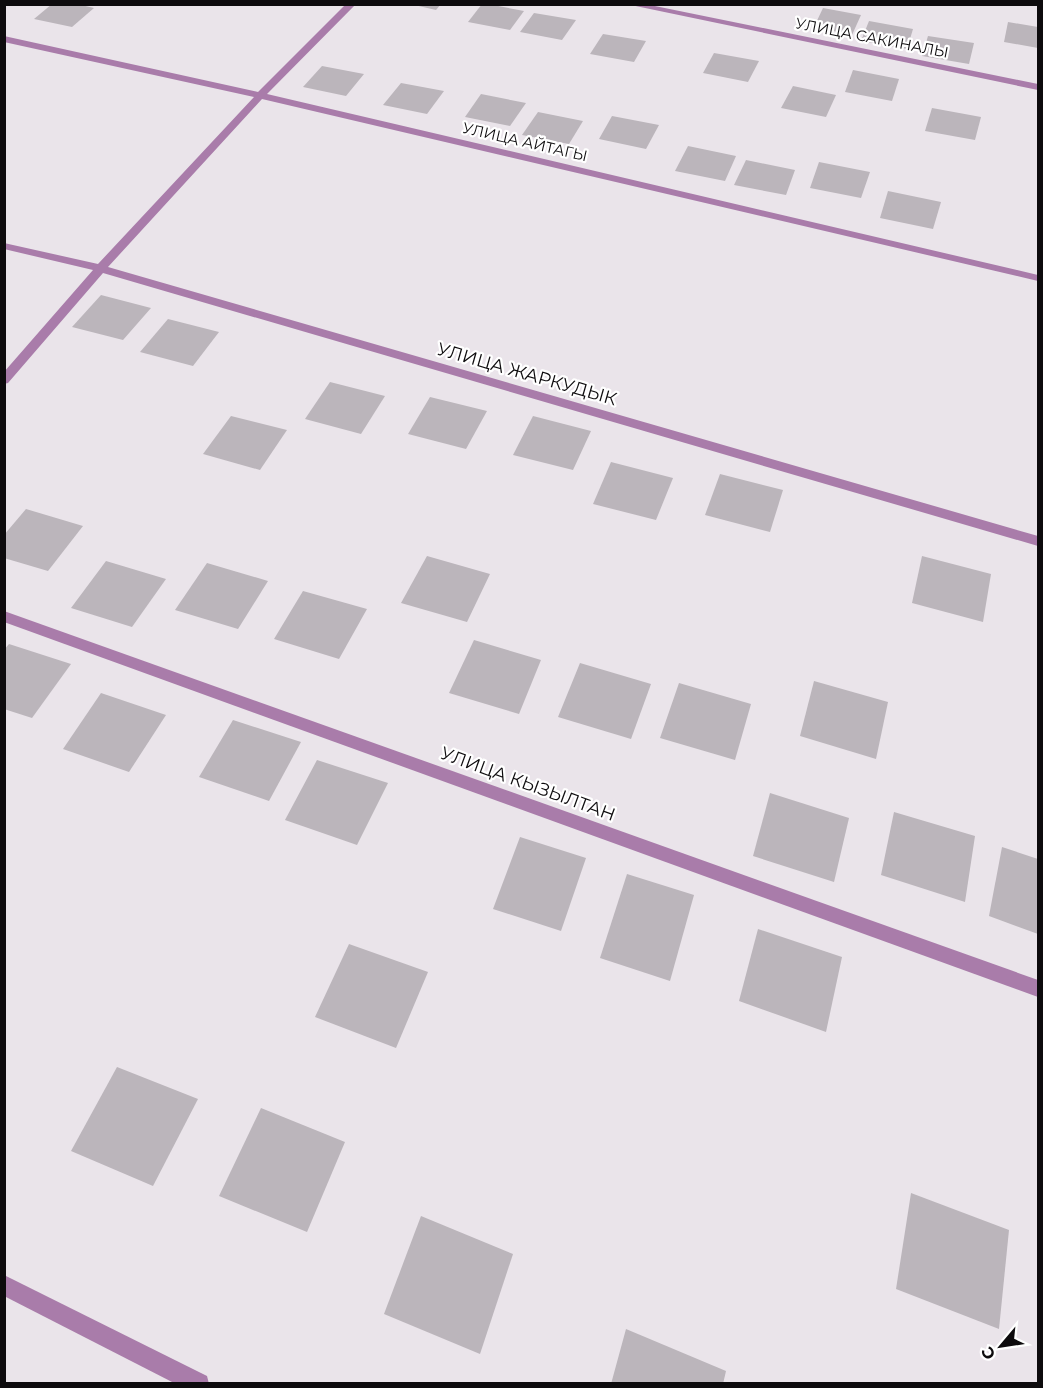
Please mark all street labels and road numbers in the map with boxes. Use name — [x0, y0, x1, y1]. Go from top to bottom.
street label: УЛИЦА САКИНАЛЫ — [794, 13, 950, 62]
street label: УЛИЦА АЙТАГЫ — [461, 118, 589, 165]
street label: УЛИЦА ЖАРКУДЫК — [435, 338, 620, 410]
street label: УЛИЦА КЫЗЫЛТАН — [438, 742, 618, 826]

